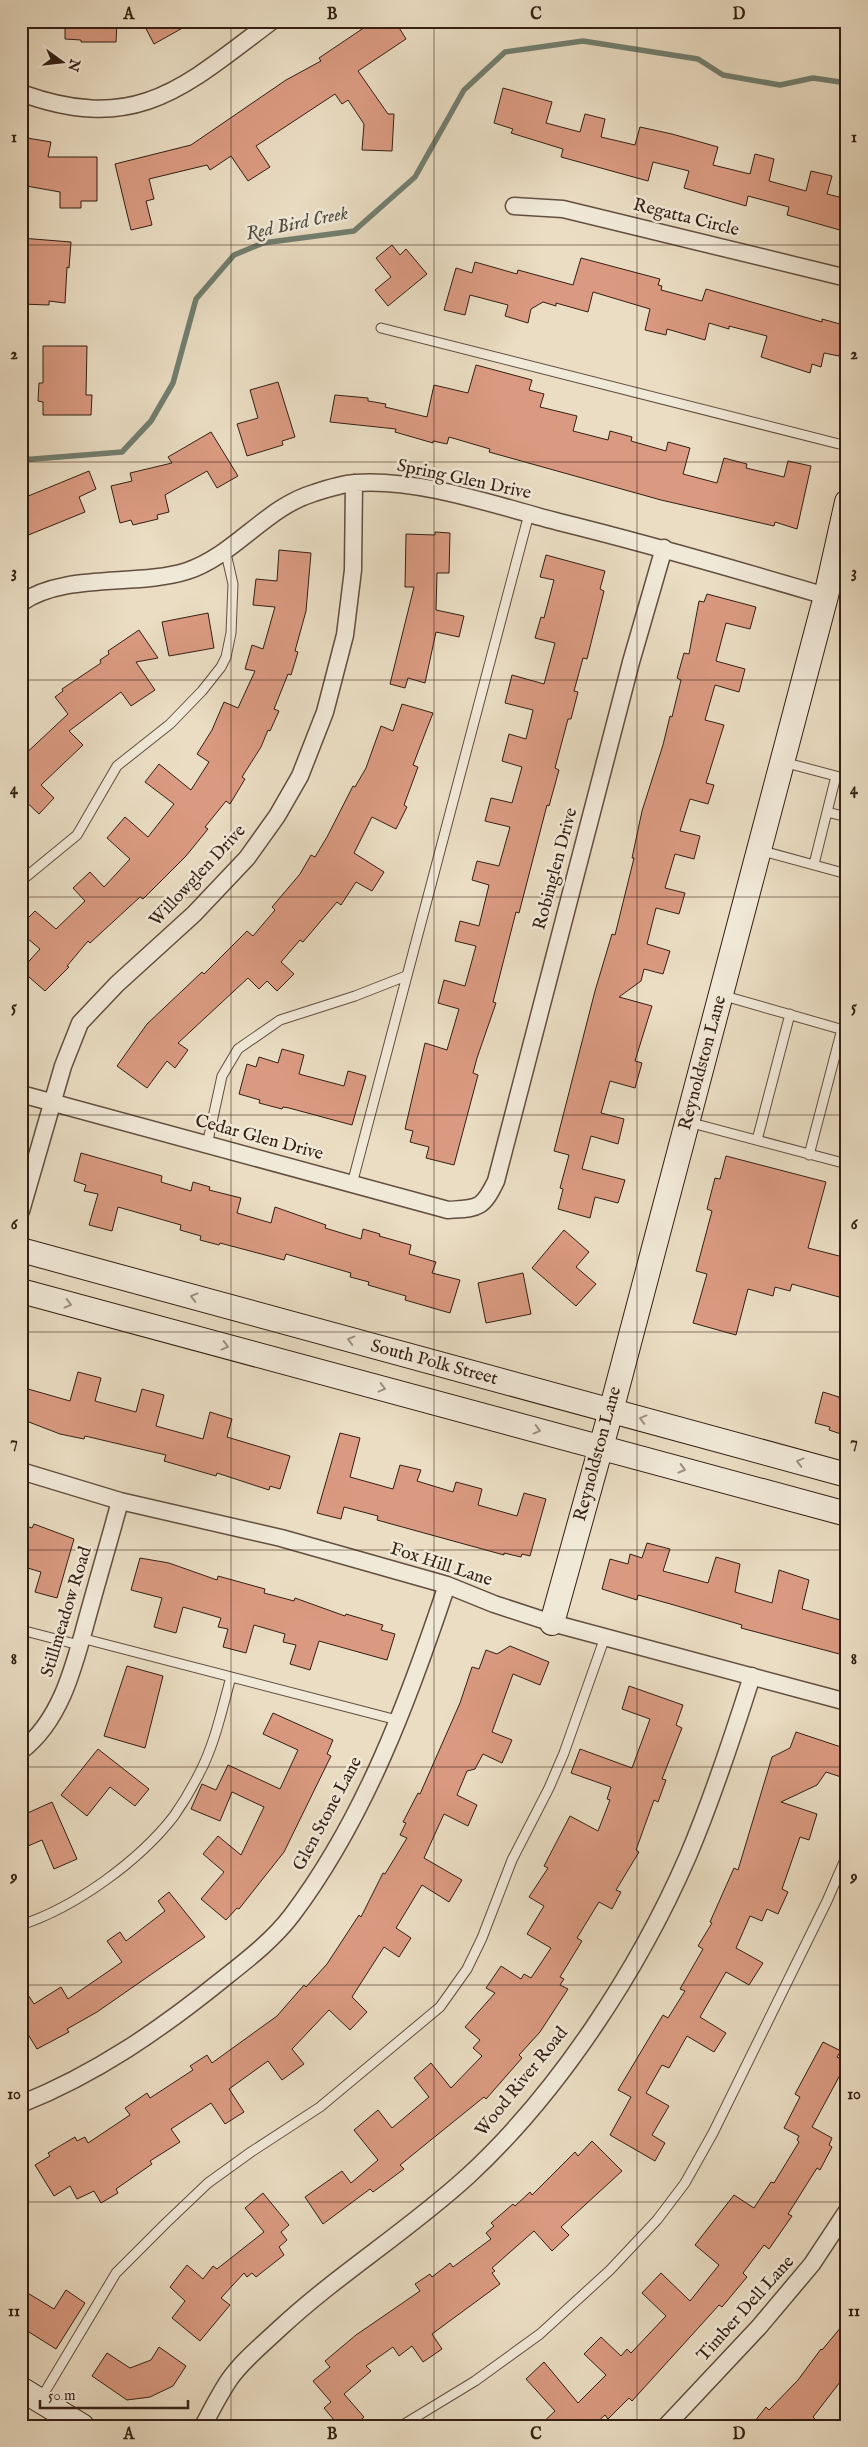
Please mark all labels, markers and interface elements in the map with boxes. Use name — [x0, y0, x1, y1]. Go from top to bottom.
text: A — [123, 5, 136, 25]
text: B — [327, 5, 338, 25]
text: C — [530, 5, 542, 25]
text: D — [733, 5, 746, 25]
north arrow — [38, 38, 88, 88]
text: N — [63, 56, 84, 73]
text: 1 — [11, 128, 17, 148]
text: 1 — [851, 128, 857, 148]
street label: Regatta Circle — [631, 194, 741, 242]
water label: Red Bird Creek — [244, 201, 351, 247]
text: 2 — [10, 345, 18, 365]
text: 2 — [850, 345, 858, 365]
street label: Spring Glen Drive — [395, 455, 533, 505]
text: 3 — [11, 563, 17, 583]
text: 3 — [851, 563, 857, 583]
text: 4 — [10, 780, 19, 800]
text: 4 — [850, 780, 859, 800]
street label: Robinglen Drive — [529, 805, 583, 933]
street label: Willowglen Drive — [145, 820, 251, 932]
street label: Reynoldston Lane — [674, 993, 732, 1133]
text: 5 — [11, 998, 17, 1018]
text: 5 — [851, 998, 857, 1018]
street label: Cedar Glen Drive — [192, 1110, 326, 1166]
text: 6 — [11, 1215, 19, 1235]
text: 6 — [851, 1215, 859, 1235]
one-way arrow — [191, 1293, 199, 1303]
one-way arrow — [64, 1298, 72, 1308]
one-way arrow — [347, 1335, 355, 1346]
street label: South Polk Street — [368, 1335, 500, 1391]
one-way arrow — [221, 1340, 230, 1351]
one-way arrow — [378, 1383, 386, 1393]
street label: Reynoldston Lane — [569, 1384, 627, 1524]
one-way arrow — [639, 1415, 647, 1425]
one-way arrow — [533, 1425, 541, 1435]
text: 7 — [10, 1433, 18, 1453]
text: 7 — [850, 1433, 858, 1453]
one-way arrow — [795, 1457, 804, 1468]
one-way arrow — [677, 1464, 685, 1474]
street label: Fox Hill Lane — [387, 1538, 495, 1592]
street label: Stillmeadow Road — [36, 1543, 98, 1680]
text: 8 — [11, 1650, 17, 1670]
text: 8 — [851, 1650, 857, 1670]
street label: Glen Stone Lane — [288, 1753, 368, 1875]
text: 9 — [10, 1868, 18, 1888]
text: 9 — [850, 1868, 858, 1888]
street label: Wood River Road — [471, 2022, 574, 2142]
text: 10 — [7, 2085, 21, 2105]
text: 10 — [847, 2085, 861, 2105]
street label: Timber Dell Lane — [692, 2251, 800, 2367]
text: 11 — [8, 2302, 20, 2322]
text: 11 — [848, 2302, 860, 2322]
scale bar — [40, 2377, 188, 2409]
text: 50 m — [48, 2386, 76, 2405]
text: A — [123, 2425, 136, 2445]
text: B — [327, 2425, 338, 2445]
text: C — [530, 2425, 542, 2445]
text: D — [733, 2425, 746, 2445]

